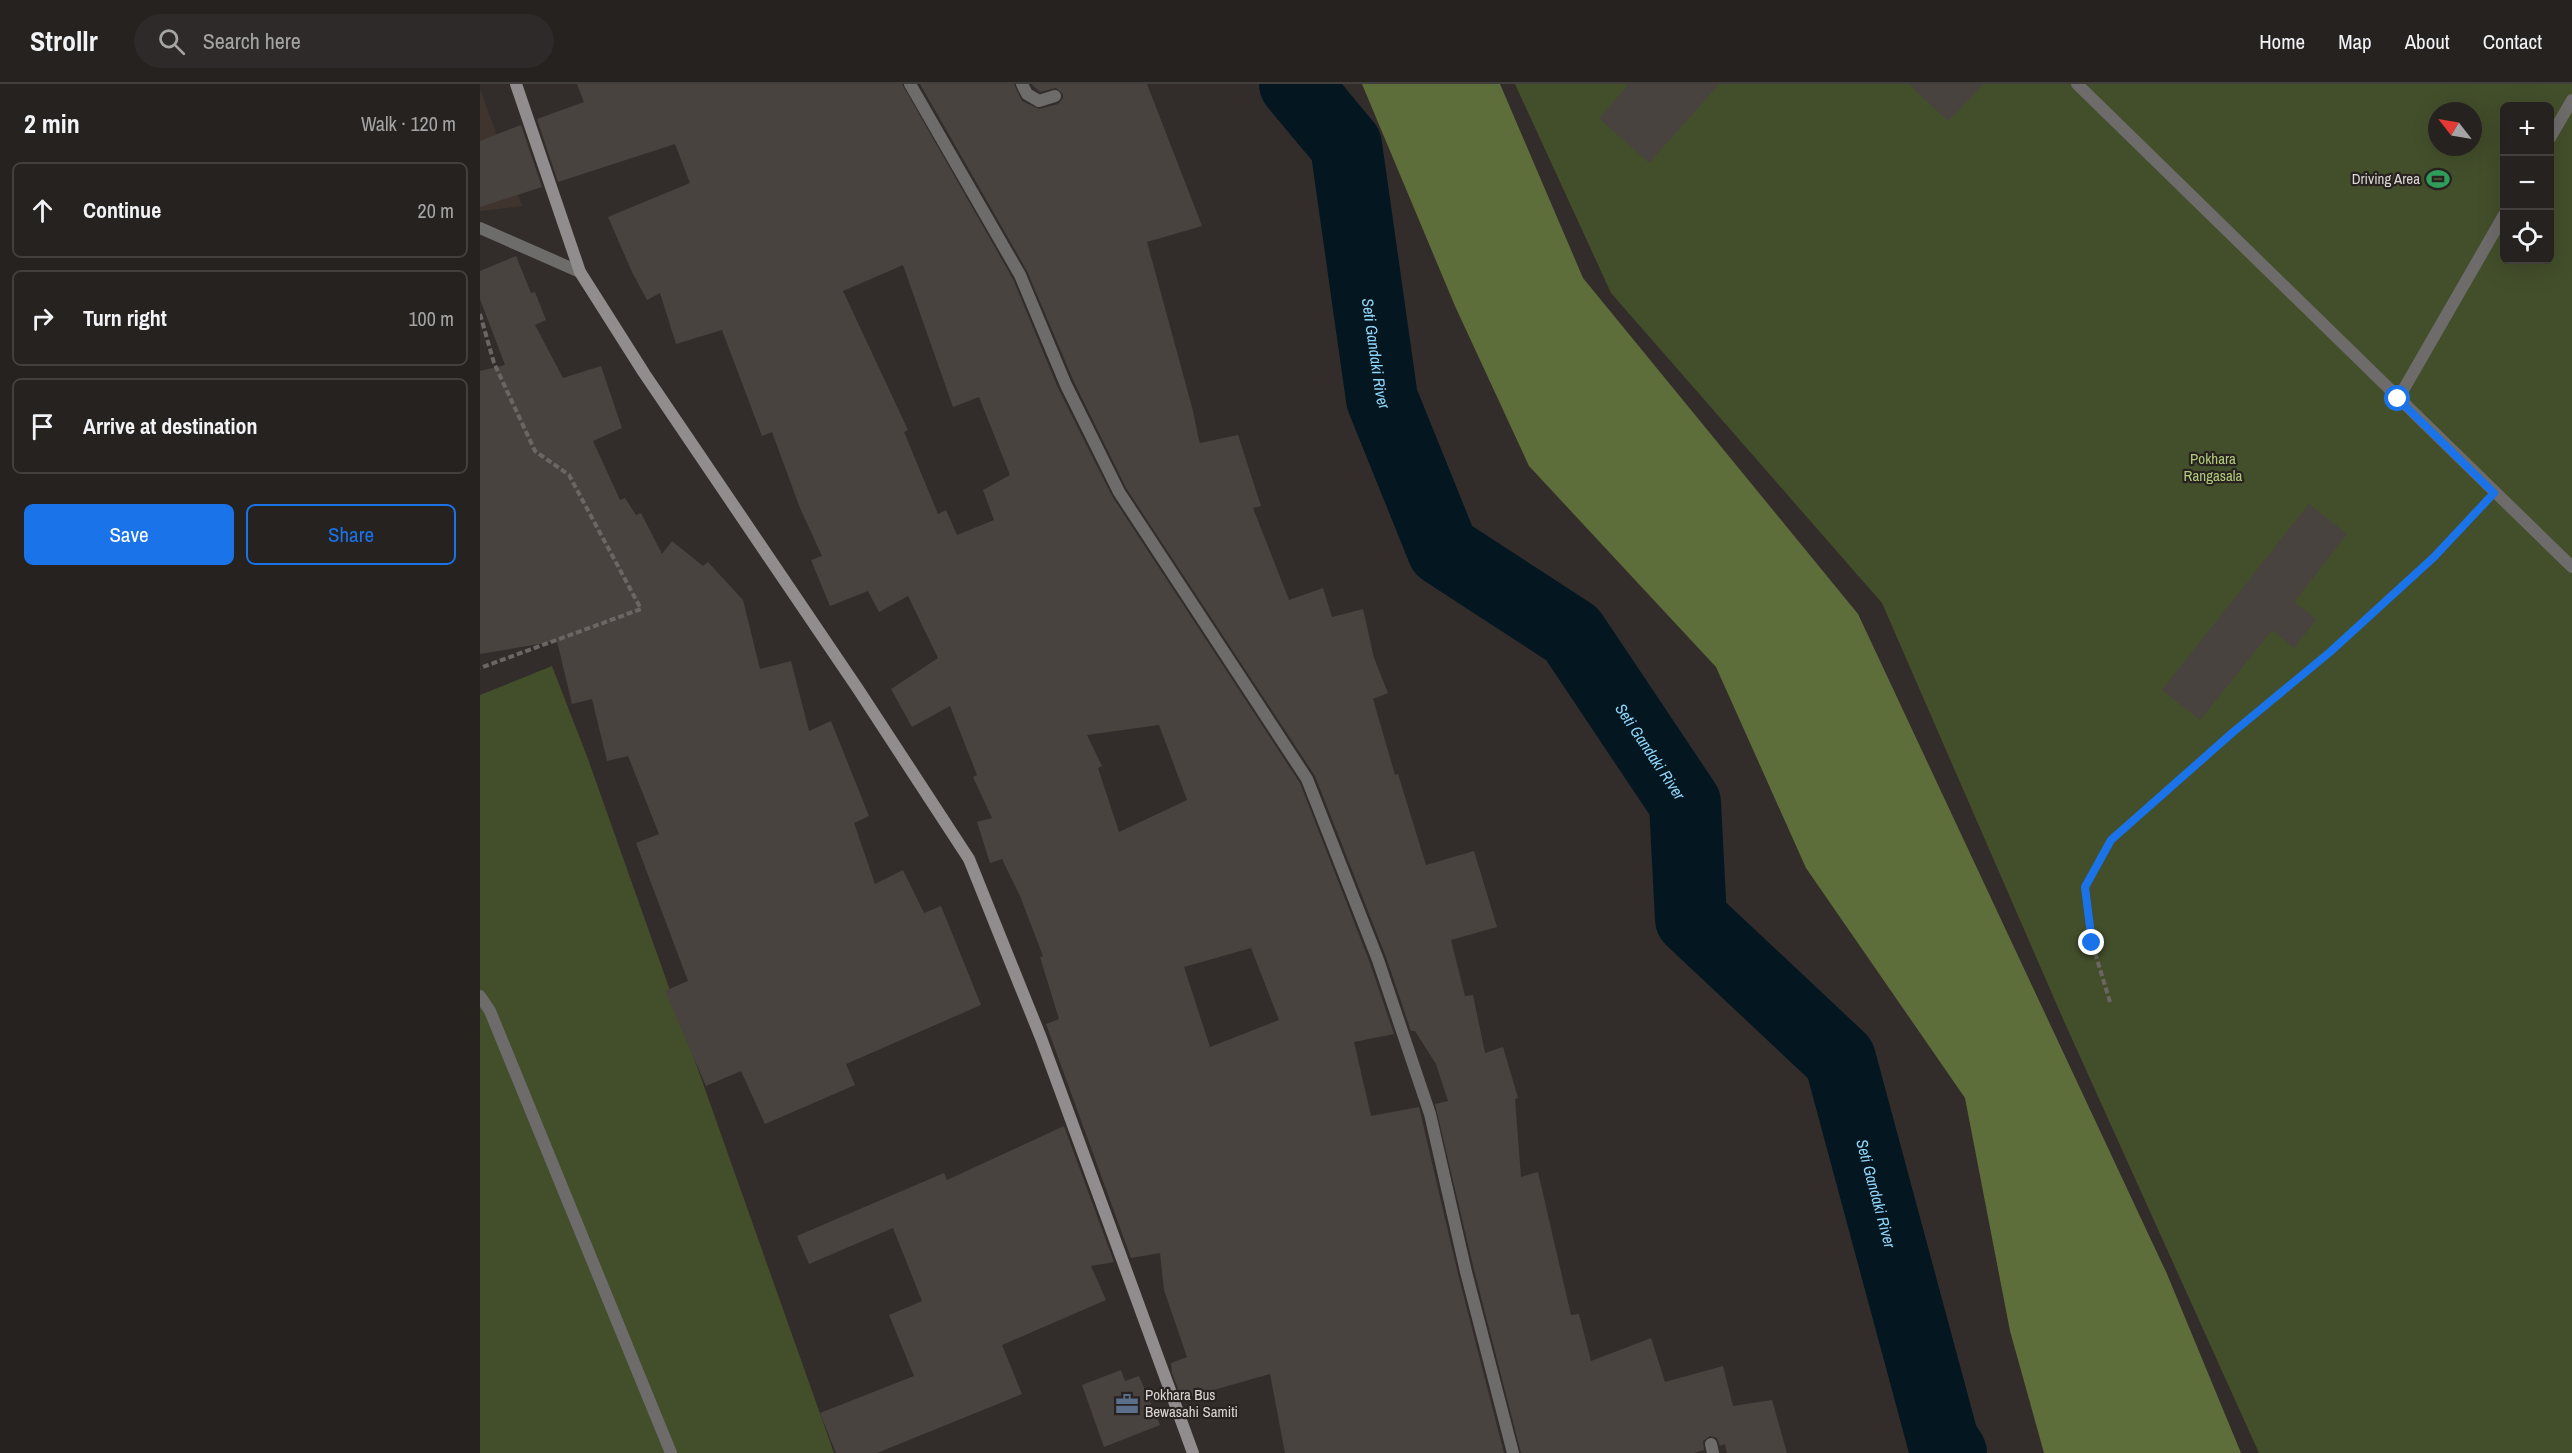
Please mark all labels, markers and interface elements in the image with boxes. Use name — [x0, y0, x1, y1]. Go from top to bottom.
search box — [134, 14, 554, 68]
text: Strollr — [30, 22, 98, 60]
icon: search — [155, 25, 188, 58]
text: Search here — [203, 26, 301, 56]
text: Home — [2259, 27, 2305, 56]
text: Map — [2338, 27, 2372, 56]
text: About — [2405, 27, 2450, 56]
text: Contact — [2483, 27, 2542, 56]
north arrow — [2428, 102, 2482, 156]
map controls — [2500, 102, 2554, 264]
button: + — [2500, 102, 2554, 156]
text: 2 min — [24, 106, 80, 141]
text: Walk · 120 m — [361, 110, 456, 137]
button: − — [2500, 156, 2554, 210]
sports icon: Driving Area — [2425, 166, 2451, 192]
place label: Driving Area — [2352, 168, 2420, 189]
icon: ahead — [26, 194, 59, 227]
text: Continue — [83, 195, 161, 225]
text: 20 m — [418, 197, 454, 224]
button: locate — [2500, 210, 2554, 264]
water label: Seti Gandaki River — [1357, 297, 1396, 413]
icon: right — [26, 302, 59, 335]
text: Turn right — [83, 303, 167, 333]
text: 100 m — [408, 305, 454, 332]
route start — [2384, 385, 2410, 411]
icon: arrive — [26, 410, 59, 443]
text: Arrive at destination — [83, 411, 257, 441]
park label: Pokhara Rangasala — [2184, 448, 2243, 486]
button: Save — [24, 504, 234, 565]
button: Share — [246, 504, 456, 565]
water label: Seti Gandaki River — [1610, 699, 1691, 804]
route end — [2078, 929, 2104, 955]
water label: Seti Gandaki River — [1851, 1137, 1902, 1251]
place label: Pokhara Bus Bewasahi Samiti — [1145, 1384, 1238, 1422]
office icon: Pokhara Bus Bewasahi Samiti — [1114, 1391, 1140, 1417]

